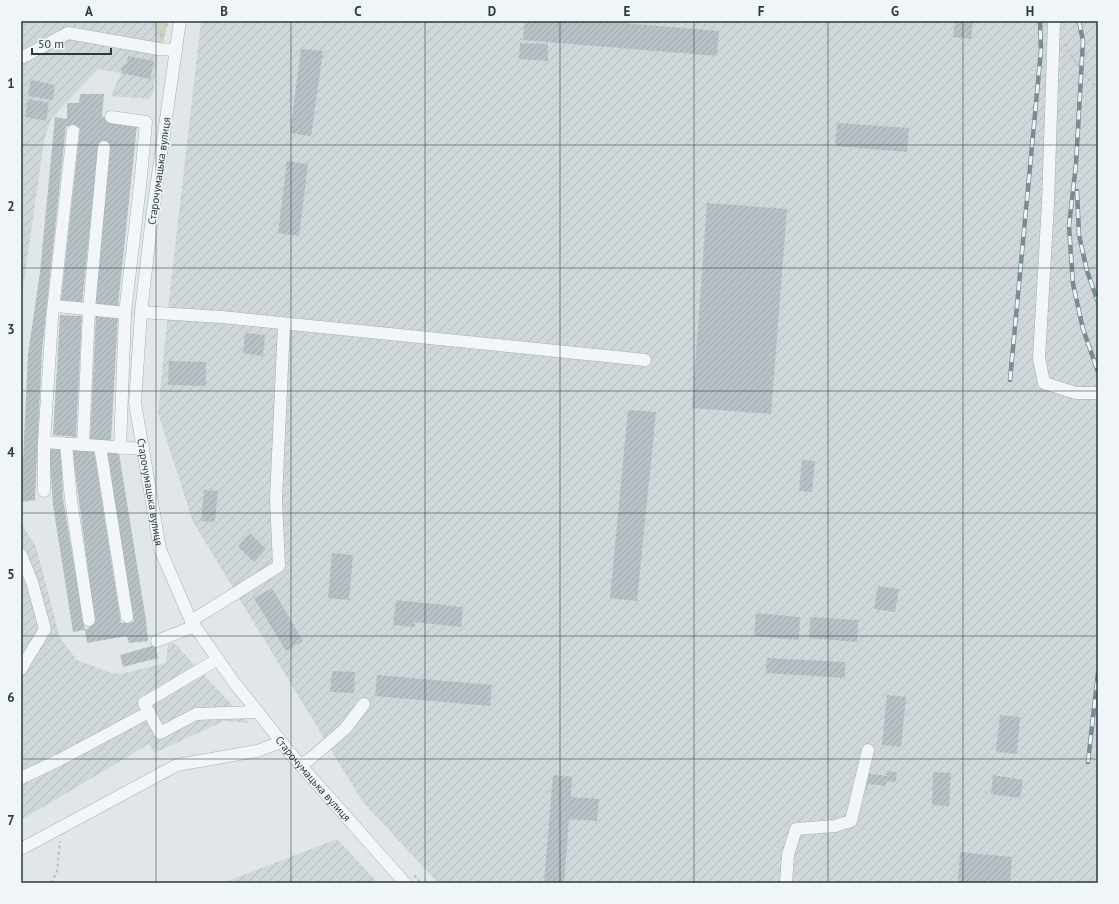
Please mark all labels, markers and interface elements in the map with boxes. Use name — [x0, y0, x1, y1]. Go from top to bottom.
text: A — [85, 3, 93, 20]
text: B — [220, 3, 228, 20]
text: C — [354, 3, 362, 20]
text: D — [488, 3, 496, 20]
text: E — [624, 3, 631, 20]
text: F — [758, 3, 765, 20]
text: G — [891, 3, 899, 20]
text: H — [1026, 3, 1034, 20]
scale bar — [32, 30, 111, 56]
text: 50 m — [38, 36, 64, 51]
text: 1 — [7, 75, 15, 92]
street label: Старочумацька вулиця — [145, 116, 173, 226]
text: 2 — [7, 198, 15, 215]
text: 3 — [7, 321, 15, 338]
street label: Старочумацька вулиця — [134, 437, 166, 547]
text: 4 — [7, 444, 15, 461]
text: 5 — [7, 566, 15, 583]
text: 6 — [7, 689, 15, 706]
street label: Старочумацька вулиця — [272, 733, 354, 824]
text: 7 — [7, 812, 15, 829]

